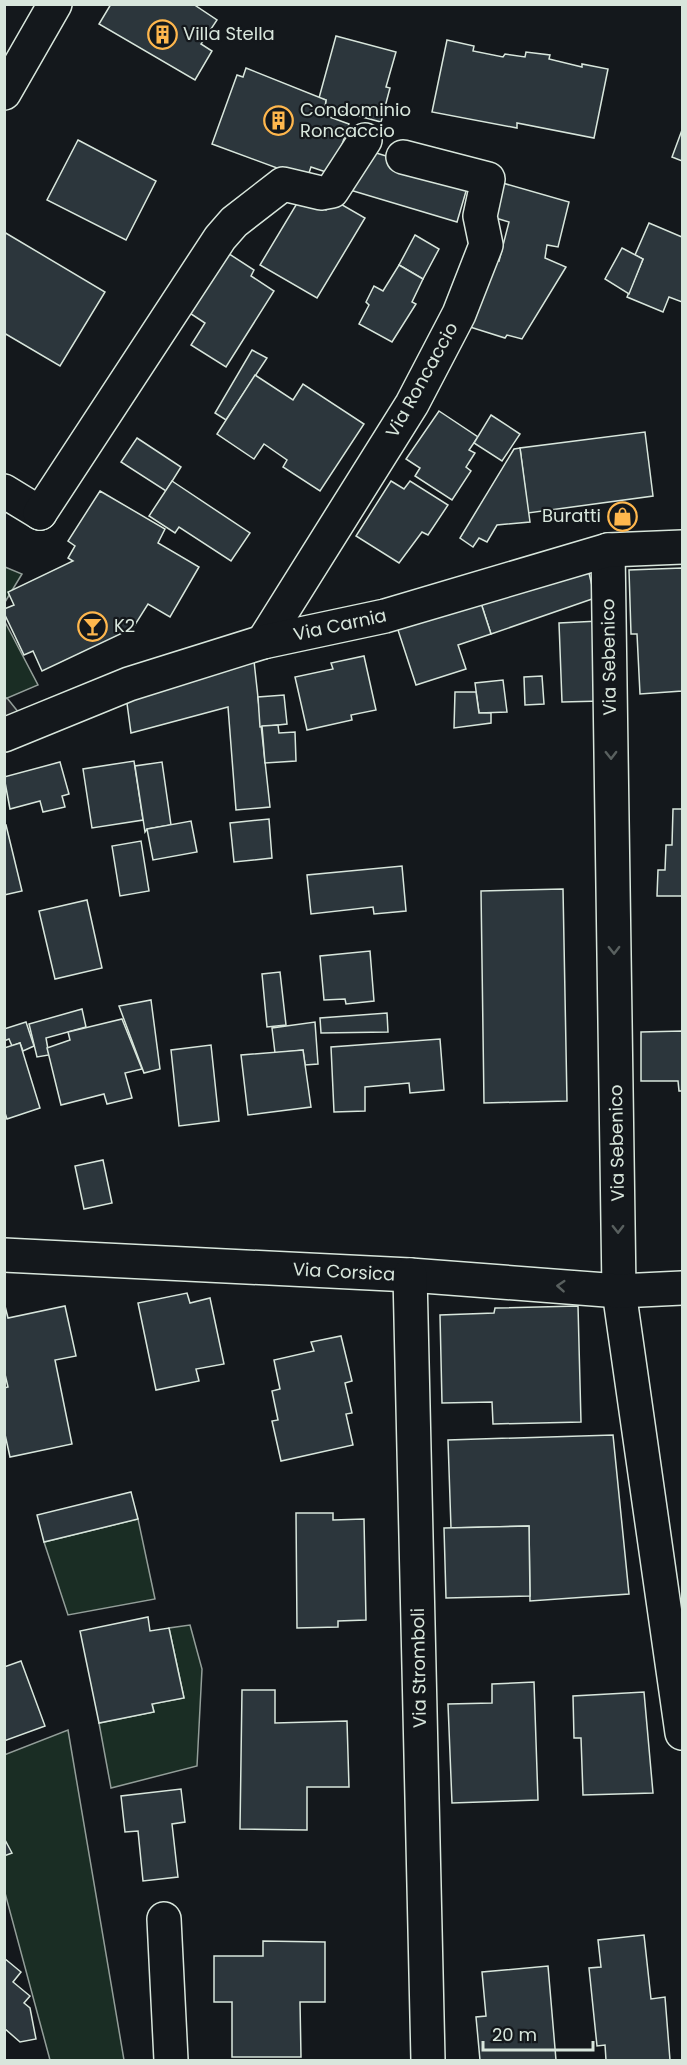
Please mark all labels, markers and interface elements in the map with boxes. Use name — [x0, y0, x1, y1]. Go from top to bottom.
building icon: Villa Stella — [146, 18, 178, 50]
place label: Villa Stella — [183, 21, 275, 46]
place label: Condominio Roncaccio — [300, 97, 411, 143]
building icon: Condominio Roncaccio — [263, 104, 295, 136]
street label: Via Roncaccio — [379, 318, 464, 442]
shop icon: Buratti — [606, 500, 638, 532]
place label: Buratti — [542, 503, 601, 528]
street label: Via Sebenico — [595, 598, 622, 716]
street label: Via Carnia — [291, 602, 389, 647]
bar icon: K2 — [77, 610, 109, 642]
place label: K2 — [114, 613, 135, 638]
one-way arrow — [605, 751, 617, 760]
one-way arrow — [608, 946, 620, 955]
street label: Via Sebenico — [603, 1084, 630, 1202]
one-way arrow — [612, 1225, 624, 1234]
street label: Via Corsica — [292, 1256, 396, 1287]
one-way arrow — [556, 1280, 565, 1293]
street label: Via Stromboli — [405, 1608, 432, 1728]
scale bar — [483, 2014, 592, 2052]
text: 20 m — [492, 2022, 537, 2047]

